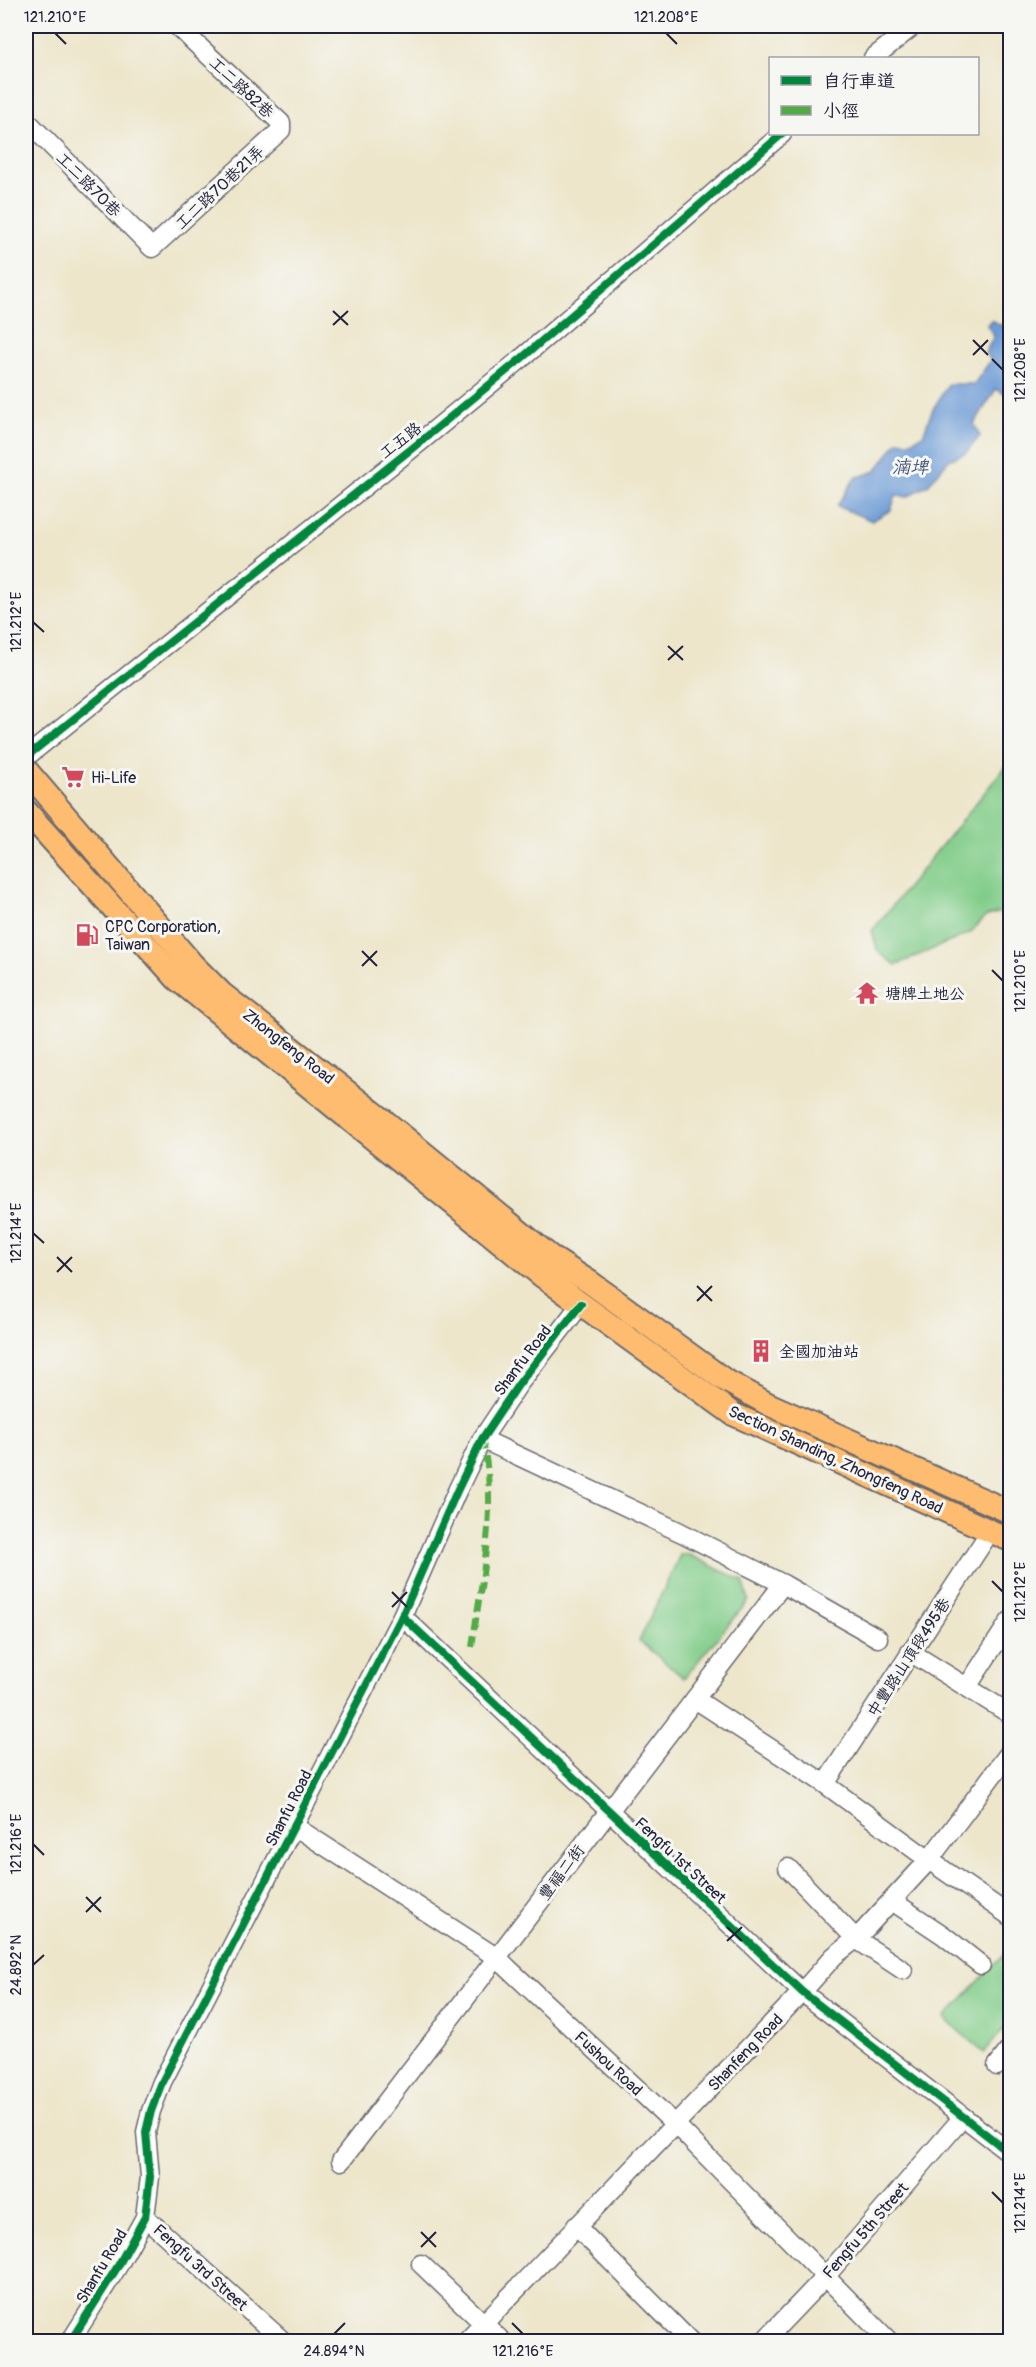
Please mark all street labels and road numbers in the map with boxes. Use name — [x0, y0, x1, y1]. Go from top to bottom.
street label: 工二路82巷 — [205, 53, 278, 123]
street label: 工二路70巷21弄 — [171, 141, 268, 234]
street label: 工二路70巷 — [52, 148, 125, 221]
street label: 工五路 — [376, 418, 426, 463]
street label: Zhongfeng Road — [239, 1005, 338, 1089]
street label: Shanfu Road — [490, 1321, 556, 1400]
street label: Section Shanding, Zhongfeng Road — [725, 1401, 946, 1518]
street label: 中豐路山頂段495巷 — [863, 1594, 955, 1721]
street label: Shanfu Road — [261, 1767, 317, 1850]
street label: Fengfu 1st Street — [630, 1813, 731, 1909]
street label: 豐福二街 — [535, 1841, 589, 1904]
street label: Shanfeng Road — [704, 2010, 788, 2095]
street label: Fushou Road — [570, 2027, 646, 2100]
street label: Fengfu 5th Street — [819, 2178, 913, 2283]
street label: Fengfu 3rd Street — [149, 2220, 252, 2316]
street label: Shanfu Road — [72, 2226, 132, 2307]

